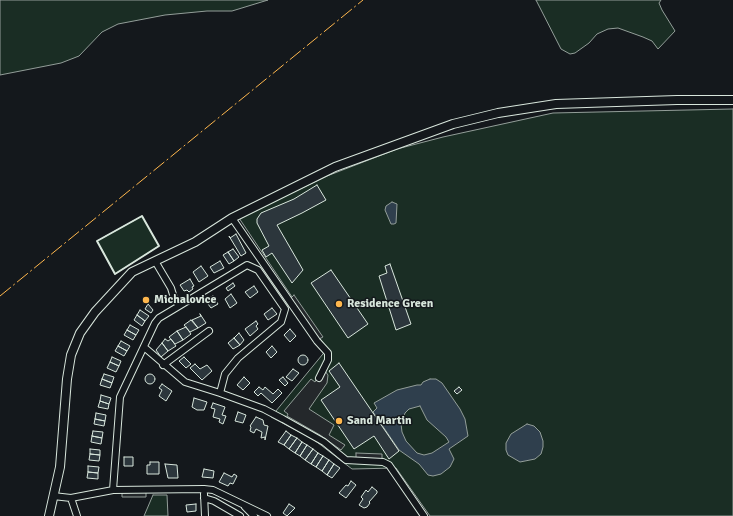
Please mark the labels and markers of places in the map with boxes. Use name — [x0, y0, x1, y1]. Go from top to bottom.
place label: Michalovice — [154, 293, 216, 307]
marker: Michalovice — [141, 295, 151, 305]
place label: Residence Green — [347, 297, 433, 311]
marker: Residence Green — [334, 299, 344, 309]
place label: Sand Martin — [347, 414, 412, 428]
marker: Sand Martin — [334, 416, 344, 426]

